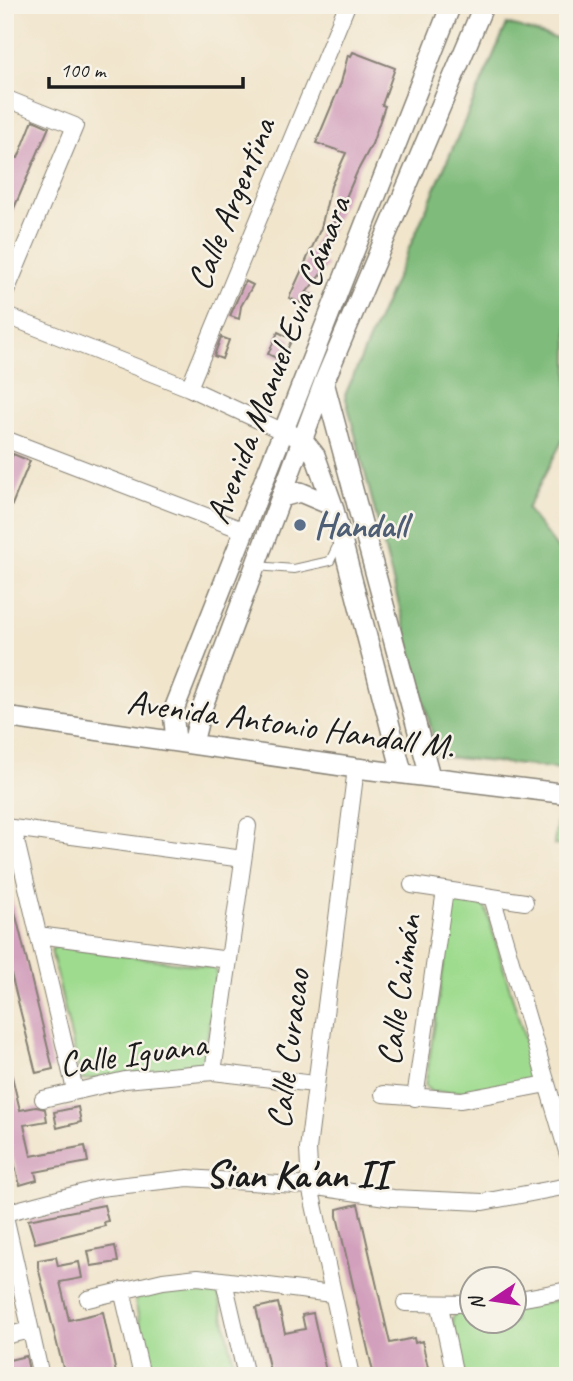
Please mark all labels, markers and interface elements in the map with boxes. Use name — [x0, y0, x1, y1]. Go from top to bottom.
scale bar — [49, 46, 243, 90]
text: 100 m — [60, 57, 107, 83]
street label: Calle Argentina — [176, 110, 287, 296]
street label: Avenida Manuel Evia Cámara — [195, 188, 362, 530]
place label: Handall — [314, 503, 413, 548]
marker: Handall — [292, 517, 308, 533]
street label: Avenida Antonio Handall M. — [124, 679, 458, 769]
street label: Calle Caimán — [366, 910, 432, 1068]
street label: Calle Curacao — [256, 965, 320, 1131]
street label: Calle Iguana — [57, 1021, 211, 1087]
district label: Sian Ka'an II — [205, 1151, 396, 1198]
north arrow — [458, 1266, 528, 1336]
text: N — [464, 1292, 490, 1312]

